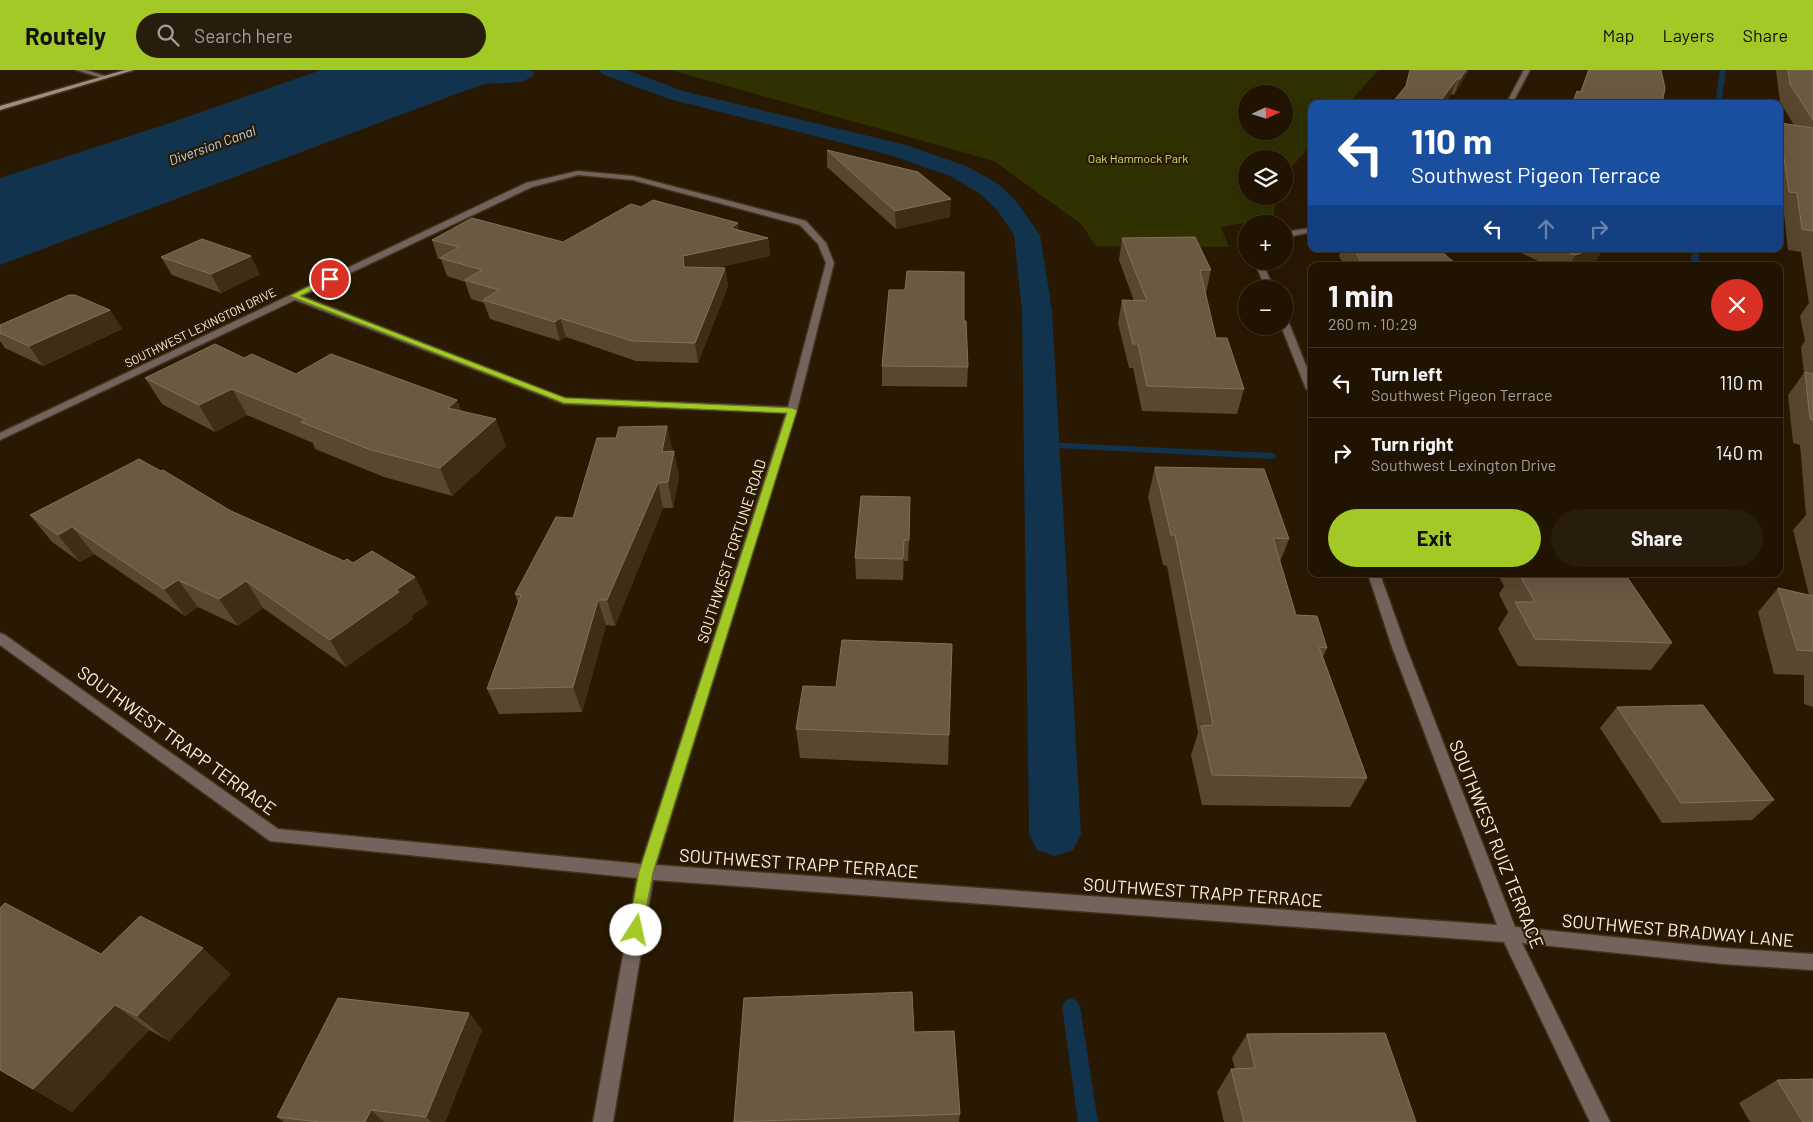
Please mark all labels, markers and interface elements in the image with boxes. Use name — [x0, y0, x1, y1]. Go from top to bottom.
search box — [136, 13, 486, 58]
text: Routely — [25, 21, 106, 50]
icon: search — [154, 21, 182, 49]
text: Search here — [194, 24, 293, 47]
text: Map — [1602, 24, 1634, 46]
text: Layers — [1662, 24, 1715, 46]
text: Share — [1743, 24, 1788, 46]
north arrow — [1238, 85, 1292, 140]
map controls — [1238, 85, 1293, 335]
text: 110 m — [1411, 119, 1492, 161]
icon: left — [1328, 120, 1393, 185]
water label: Diversion Canal — [166, 121, 258, 169]
button: layers — [1238, 150, 1293, 205]
park label: Oak Hammock Park — [1088, 151, 1188, 165]
text: Southwest Pigeon Terrace — [1411, 161, 1661, 187]
button: + — [1238, 215, 1293, 270]
icon: left — [1479, 215, 1507, 243]
icon: ahead — [1532, 215, 1560, 243]
icon: right — [1585, 215, 1613, 243]
pin — [309, 258, 351, 300]
icon: arrive — [316, 265, 344, 293]
text: 1 min — [1328, 277, 1394, 313]
button: close — [1711, 279, 1763, 331]
button: − — [1238, 280, 1293, 335]
street label: SOUTHWEST LEXINGTON DRIVE — [122, 284, 278, 370]
text: 260 m · 10:29 — [1328, 314, 1417, 333]
text: Turn left — [1371, 362, 1442, 385]
icon: left — [1328, 369, 1356, 397]
text: 110 m — [1719, 371, 1763, 394]
text: Southwest Pigeon Terrace — [1371, 385, 1553, 404]
text: Turn right — [1371, 432, 1453, 455]
icon: right — [1328, 439, 1356, 467]
text: 140 m — [1716, 441, 1763, 464]
text: Southwest Lexington Drive — [1371, 455, 1556, 474]
street label: SOUTHWEST FORTUNE ROAD — [693, 457, 769, 645]
button: Exit — [1328, 509, 1541, 567]
button: Share — [1551, 509, 1763, 567]
street label: SOUTHWEST TRAPP TERRACE — [73, 661, 281, 819]
street label: SOUTHWEST RUIZ TERRACE — [1445, 737, 1549, 951]
street label: SOUTHWEST TRAPP TERRACE — [679, 844, 919, 882]
street label: SOUTHWEST TRAPP TERRACE — [1083, 873, 1323, 911]
position arrow — [609, 903, 661, 955]
street label: SOUTHWEST BRADWAY LANE — [1561, 909, 1795, 951]

